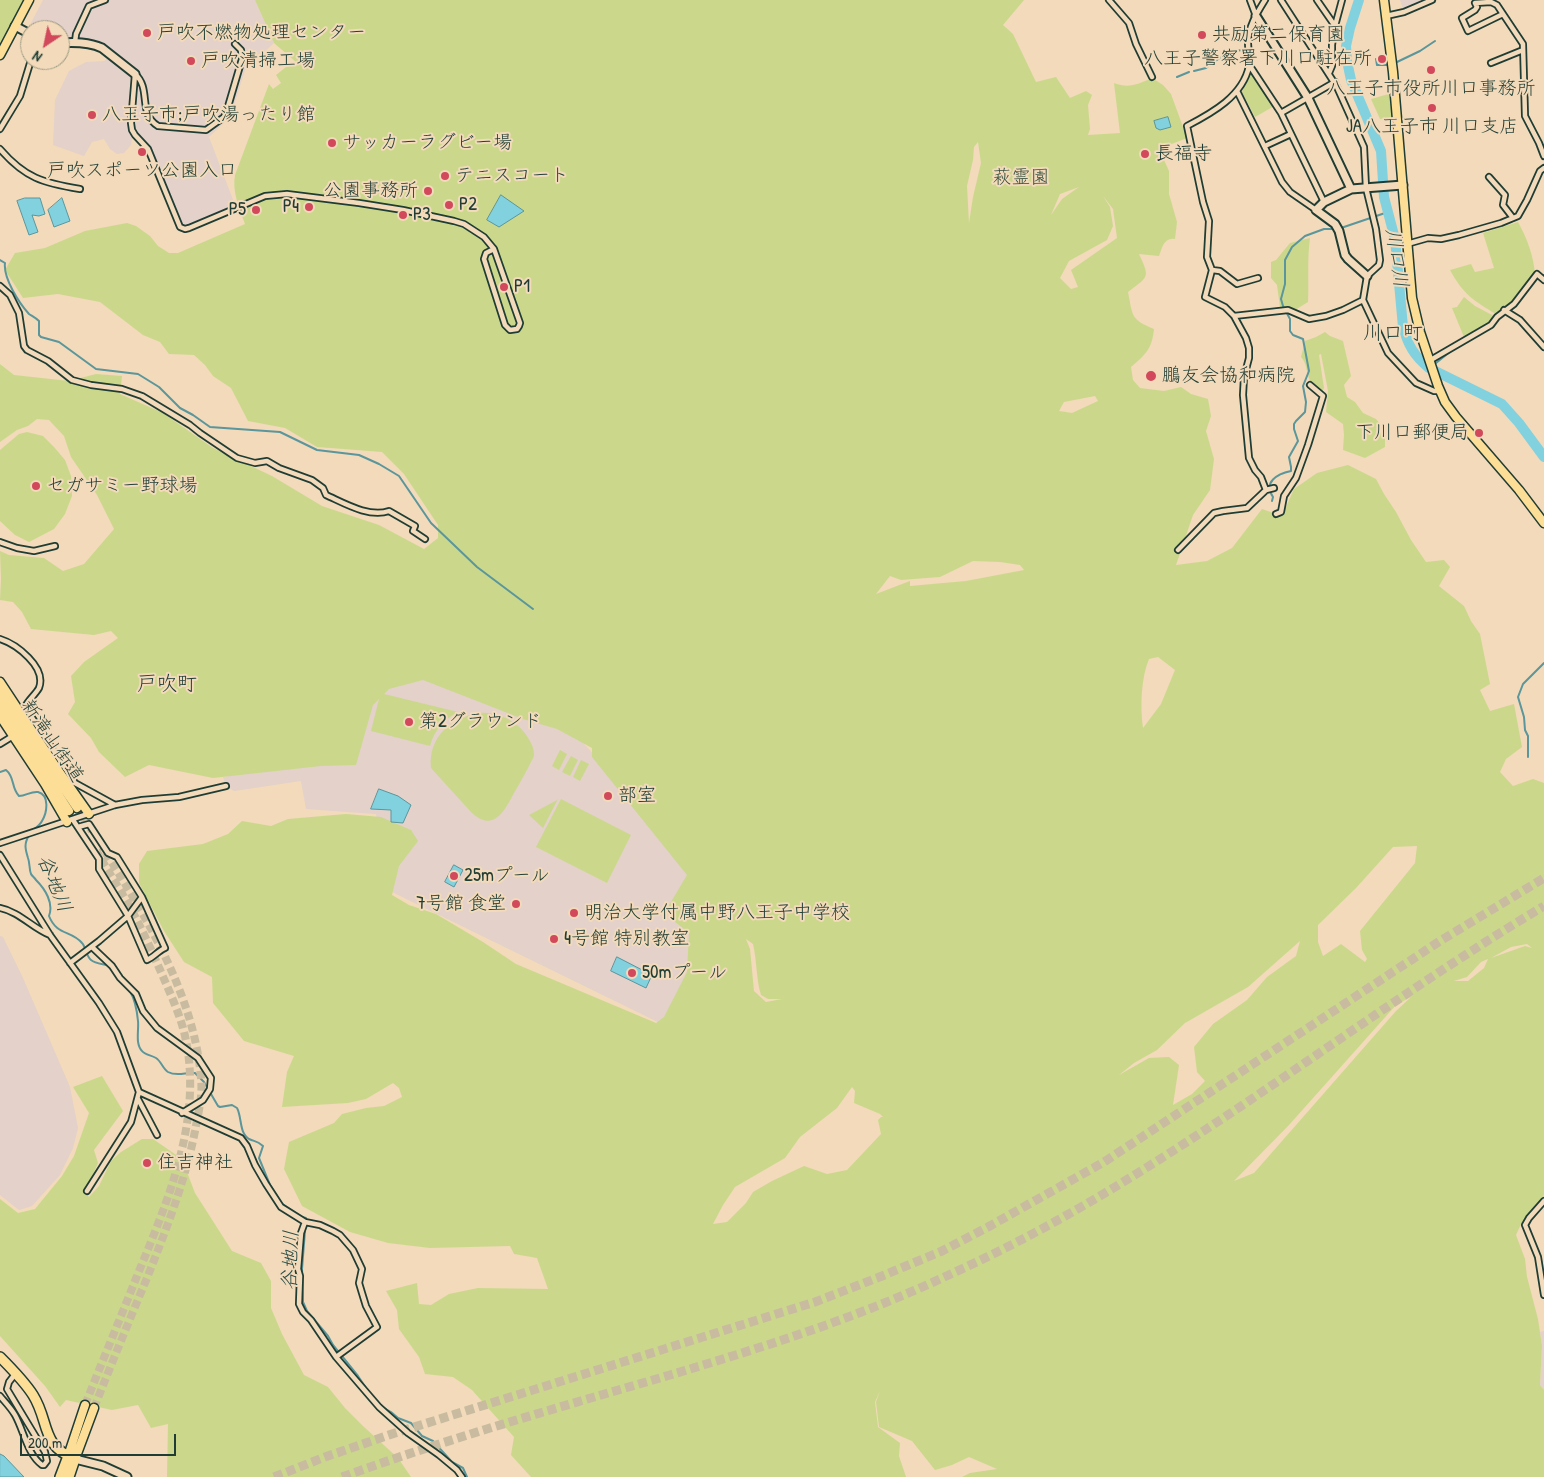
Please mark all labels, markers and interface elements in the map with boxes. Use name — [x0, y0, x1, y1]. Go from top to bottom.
north arrow — [20, 20, 70, 70]
place label: 戸吹不燃物処理センター — [157, 22, 366, 44]
place label: 共励第二保育園 — [1212, 24, 1345, 46]
marker: 戸吹不燃物処理センター — [141, 27, 153, 39]
marker: 共励第二保育園 — [1196, 29, 1208, 41]
text: N — [28, 47, 45, 67]
place label: 八王子警察署下川口駐在所 — [1144, 48, 1372, 70]
place label: 戸吹清掃工場 — [201, 50, 315, 72]
marker: 八王子警察署下川口駐在所 — [1376, 53, 1388, 65]
marker: 戸吹清掃工場 — [185, 55, 197, 67]
marker: 八王子市役所川口事務所 — [1425, 64, 1437, 76]
place label: 八王子市役所川口事務所 — [1327, 78, 1535, 100]
marker: JA八王子市 川口支店 — [1426, 102, 1438, 114]
place label: 八王子市;戸吹湯ったり館 — [102, 104, 315, 126]
marker: 八王子市;戸吹湯ったり館 — [86, 109, 98, 121]
place label: JA八王子市 川口支店 — [1346, 116, 1518, 138]
place label: サッカーラグビー場 — [342, 132, 512, 154]
marker: サッカーラグビー場 — [326, 137, 338, 149]
place label: 長福寺 — [1155, 143, 1212, 165]
marker: 戸吹スポーツ公園入口 — [136, 146, 148, 158]
marker: 長福寺 — [1139, 148, 1151, 160]
place label: 戸吹スポーツ公園入口 — [47, 160, 237, 182]
place label: テニスコート — [455, 165, 569, 187]
park label: 萩霊園 — [993, 167, 1049, 189]
marker: テニスコート — [439, 170, 451, 182]
place label: 公園事務所 — [323, 180, 418, 202]
marker: 公園事務所 — [422, 185, 434, 197]
place label: P2 — [459, 194, 477, 216]
place label: P4 — [283, 196, 299, 218]
place label: P5 — [229, 199, 246, 221]
marker: P2 — [443, 199, 455, 211]
marker: P4 — [303, 201, 315, 213]
marker: P5 — [250, 204, 262, 216]
place label: P3 — [413, 204, 431, 226]
marker: P3 — [397, 209, 409, 221]
water label: 川口川 — [1379, 226, 1413, 290]
place label: P1 — [514, 276, 530, 298]
marker: P1 — [498, 281, 510, 293]
district label: 川口町 — [1363, 322, 1423, 346]
place label: 鵬友会協和病院 — [1162, 365, 1295, 387]
marker: 鵬友会協和病院 — [1144, 369, 1158, 383]
place label: 下川口郵便局 — [1355, 422, 1469, 444]
marker: 下川口郵便局 — [1473, 427, 1485, 439]
place label: セガサミー野球場 — [46, 475, 198, 497]
marker: セガサミー野球場 — [30, 480, 42, 492]
district label: 戸吹町 — [137, 673, 197, 697]
street label: 新滝山街道 — [16, 695, 88, 787]
place label: 第2グラウンド — [419, 711, 542, 733]
marker: 第2グラウンド — [403, 716, 415, 728]
place label: 部室 — [618, 785, 656, 807]
marker: 部室 — [602, 790, 614, 802]
water label: 谷地川 — [32, 852, 76, 916]
place label: 25mプール — [464, 865, 550, 887]
marker: 25mプール — [448, 870, 460, 882]
place label: 7号館 食堂 — [416, 893, 506, 915]
marker: 7号館 食堂 — [510, 898, 522, 910]
place label: 明治大学付属中野八王子中学校 — [584, 902, 850, 924]
marker: 明治大学付属中野八王子中学校 — [568, 907, 580, 919]
place label: 4号館 特別教室 — [564, 928, 689, 950]
marker: 4号館 特別教室 — [548, 933, 560, 945]
place label: 50mプール — [642, 962, 727, 984]
marker: 50mプール — [626, 967, 638, 979]
place label: 住吉神社 — [157, 1152, 233, 1174]
marker: 住吉神社 — [141, 1157, 153, 1169]
water label: 谷地川 — [278, 1230, 304, 1290]
scale bar — [22, 1424, 179, 1456]
text: 200 m — [28, 1432, 62, 1453]

